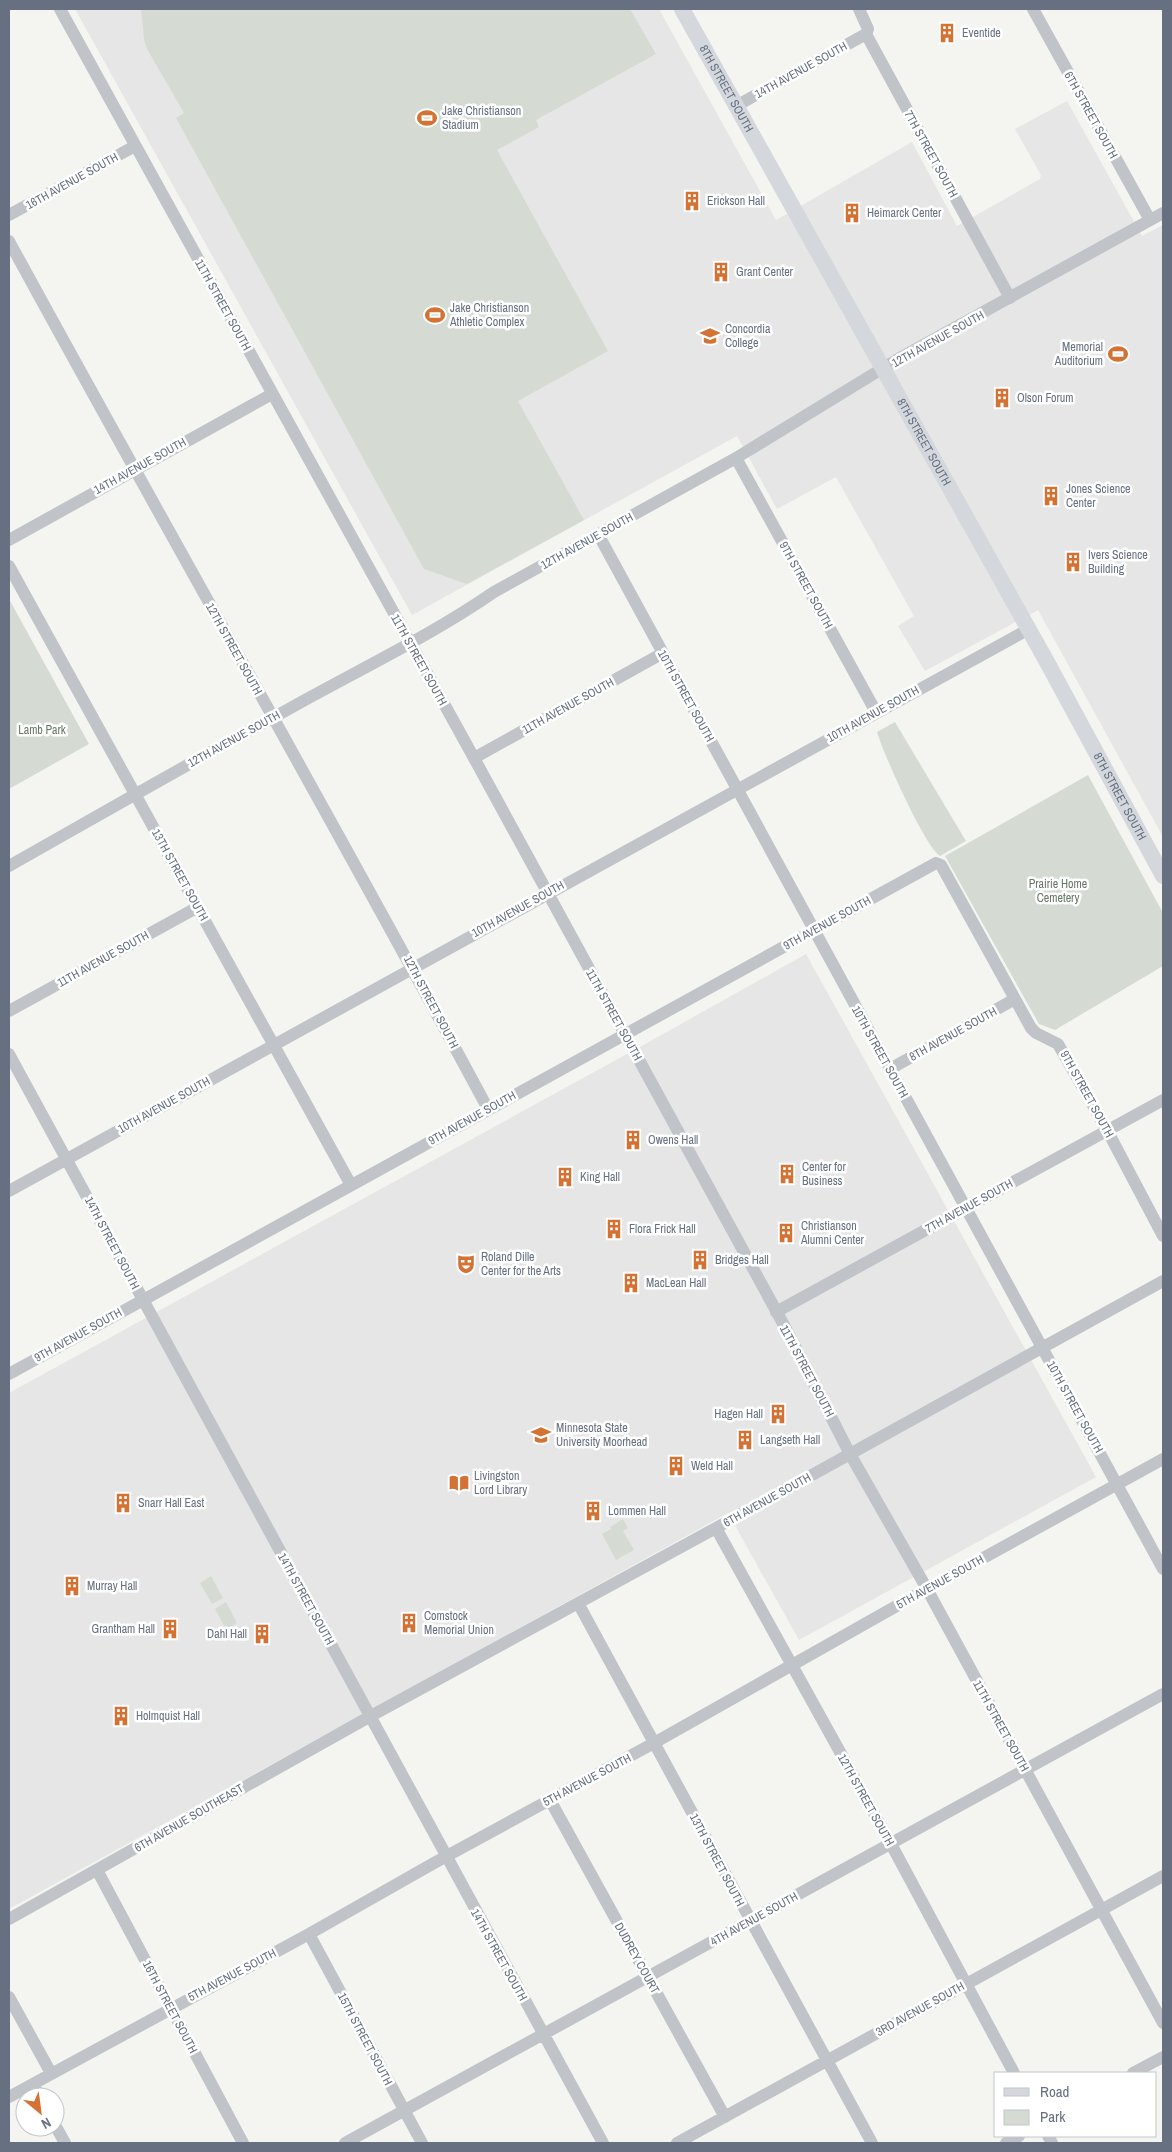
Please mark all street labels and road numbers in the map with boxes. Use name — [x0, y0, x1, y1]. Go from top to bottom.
street label: 14TH AVENUE SOUTH — [752, 38, 850, 102]
street label: 8TH STREET SOUTH — [696, 42, 757, 135]
street label: 6TH STREET SOUTH — [1060, 69, 1122, 161]
street label: 7TH STREET SOUTH — [900, 108, 962, 200]
street label: 16TH AVENUE SOUTH — [23, 149, 121, 213]
street label: 11TH STREET SOUTH — [191, 257, 255, 353]
street label: 12TH AVENUE SOUTH — [889, 307, 987, 371]
street label: 8TH STREET SOUTH — [893, 396, 955, 488]
street label: 14TH AVENUE SOUTH — [91, 434, 189, 498]
street label: 12TH AVENUE SOUTH — [538, 509, 636, 573]
street label: 9TH STREET SOUTH — [775, 539, 837, 631]
street label: 12TH STREET SOUTH — [202, 600, 266, 698]
street label: 11TH STREET SOUTH — [387, 612, 451, 708]
street label: 10TH STREET SOUTH — [654, 647, 718, 745]
street label: 11TH AVENUE SOUTH — [519, 674, 617, 738]
street label: 10TH AVENUE SOUTH — [824, 682, 922, 746]
street label: 12TH AVENUE SOUTH — [185, 707, 283, 771]
street label: 8TH STREET SOUTH — [1090, 750, 1150, 843]
street label: 13TH STREET SOUTH — [148, 826, 212, 924]
street label: 10TH AVENUE SOUTH — [469, 877, 567, 941]
street label: 9TH AVENUE SOUTH — [780, 892, 874, 954]
street label: 11TH AVENUE SOUTH — [54, 927, 152, 991]
street label: 12TH STREET SOUTH — [400, 953, 462, 1051]
street label: 11TH STREET SOUTH — [582, 967, 646, 1063]
street label: 10TH STREET SOUTH — [848, 1003, 912, 1101]
street label: 8TH AVENUE SOUTH — [906, 1003, 1000, 1065]
street label: 9TH STREET SOUTH — [1056, 1048, 1118, 1140]
street label: 10TH AVENUE SOUTH — [115, 1073, 213, 1137]
street label: 9TH AVENUE SOUTH — [425, 1087, 519, 1149]
street label: 7TH AVENUE SOUTH — [922, 1175, 1016, 1237]
street label: 14TH STREET SOUTH — [81, 1194, 143, 1292]
street label: 9TH AVENUE SOUTH — [31, 1304, 125, 1366]
street label: 11TH STREET SOUTH — [776, 1322, 838, 1420]
street label: 10TH STREET SOUTH — [1043, 1358, 1107, 1456]
street label: 6TH AVENUE SOUTH — [720, 1469, 814, 1531]
street label: 14TH STREET SOUTH — [274, 1550, 338, 1648]
street label: 5TH AVENUE SOUTH — [893, 1551, 987, 1613]
street label: 11TH STREET SOUTH — [969, 1678, 1033, 1774]
street label: 5TH AVENUE SOUTH — [540, 1750, 634, 1810]
street label: 12TH STREET SOUTH — [834, 1751, 898, 1849]
street label: 6TH AVENUE SOUTHEAST — [132, 1780, 246, 1856]
street label: 13TH STREET SOUTH — [686, 1811, 748, 1909]
street label: 4TH AVENUE SOUTH — [707, 1888, 801, 1950]
street label: 14TH STREET SOUTH — [467, 1906, 531, 2004]
street label: DUDREY COURT — [611, 1920, 663, 1996]
street label: 5TH AVENUE SOUTH — [185, 1945, 279, 2005]
street label: 16TH STREET SOUTH — [139, 1958, 201, 2056]
street label: 3RD AVENUE SOUTH — [873, 1978, 967, 2040]
street label: 15TH STREET SOUTH — [334, 1990, 396, 2088]

